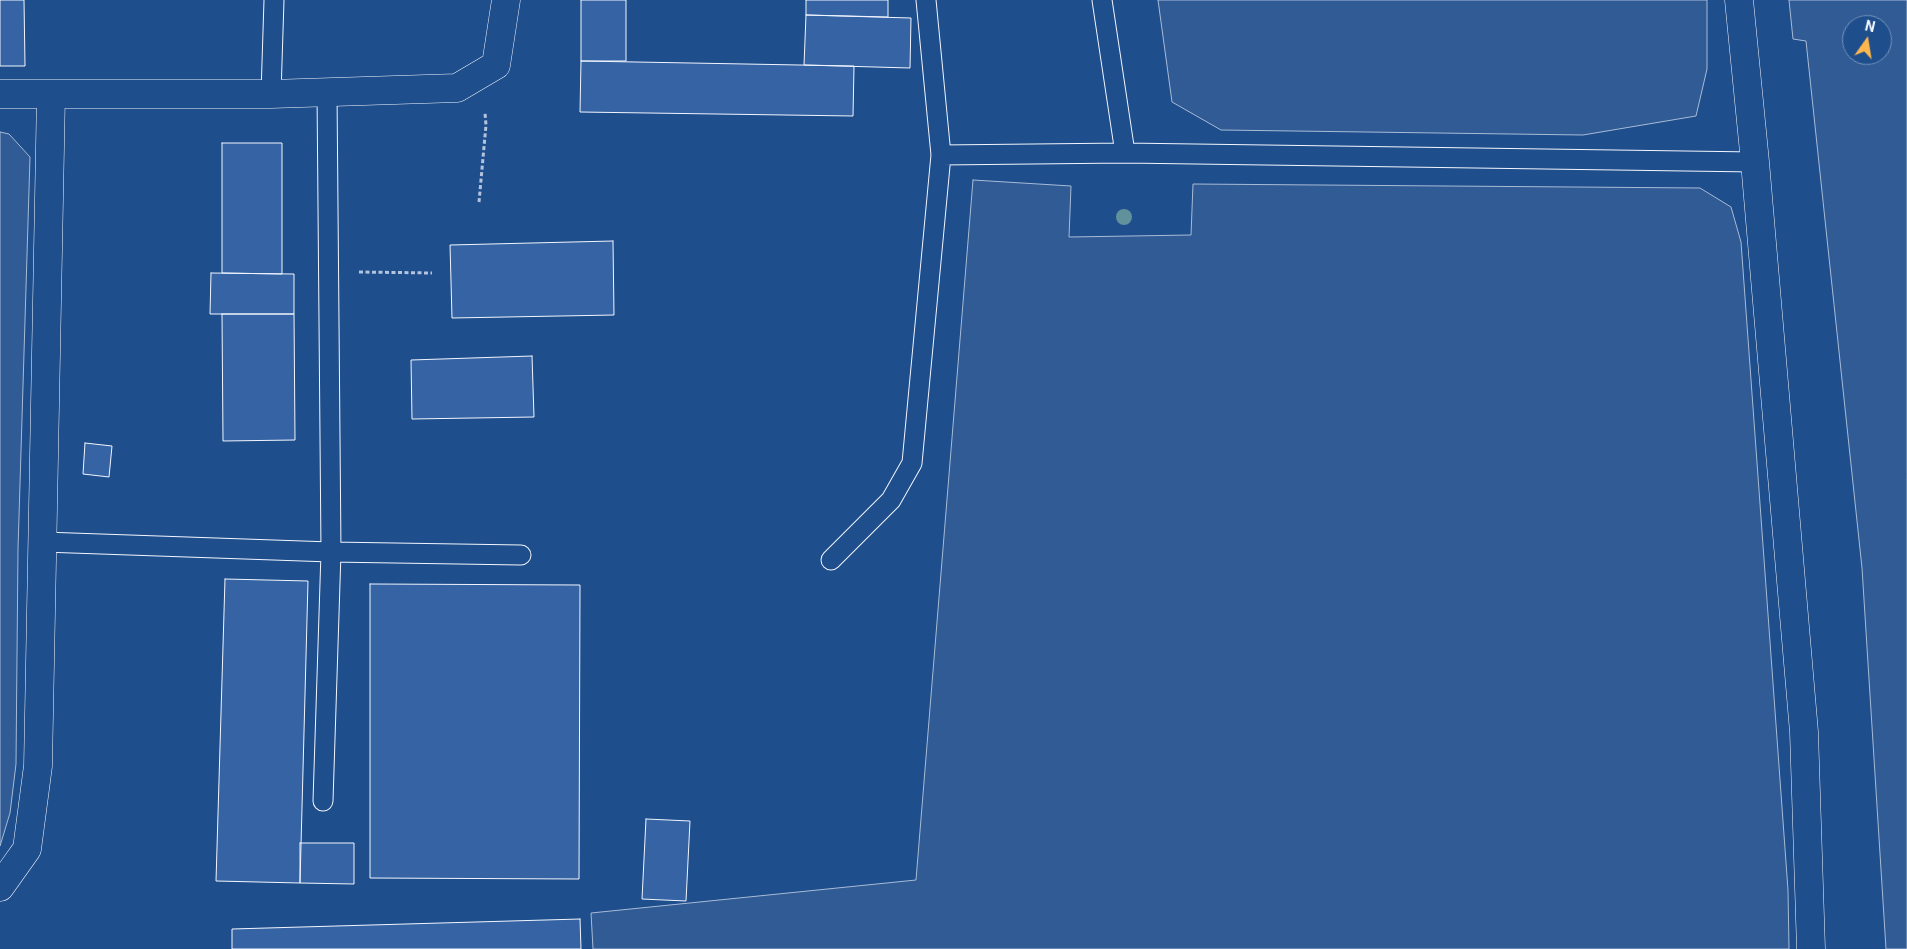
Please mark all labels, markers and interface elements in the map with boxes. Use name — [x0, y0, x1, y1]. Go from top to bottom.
north arrow — [1842, 15, 1892, 65]
text: N — [1864, 17, 1877, 35]

